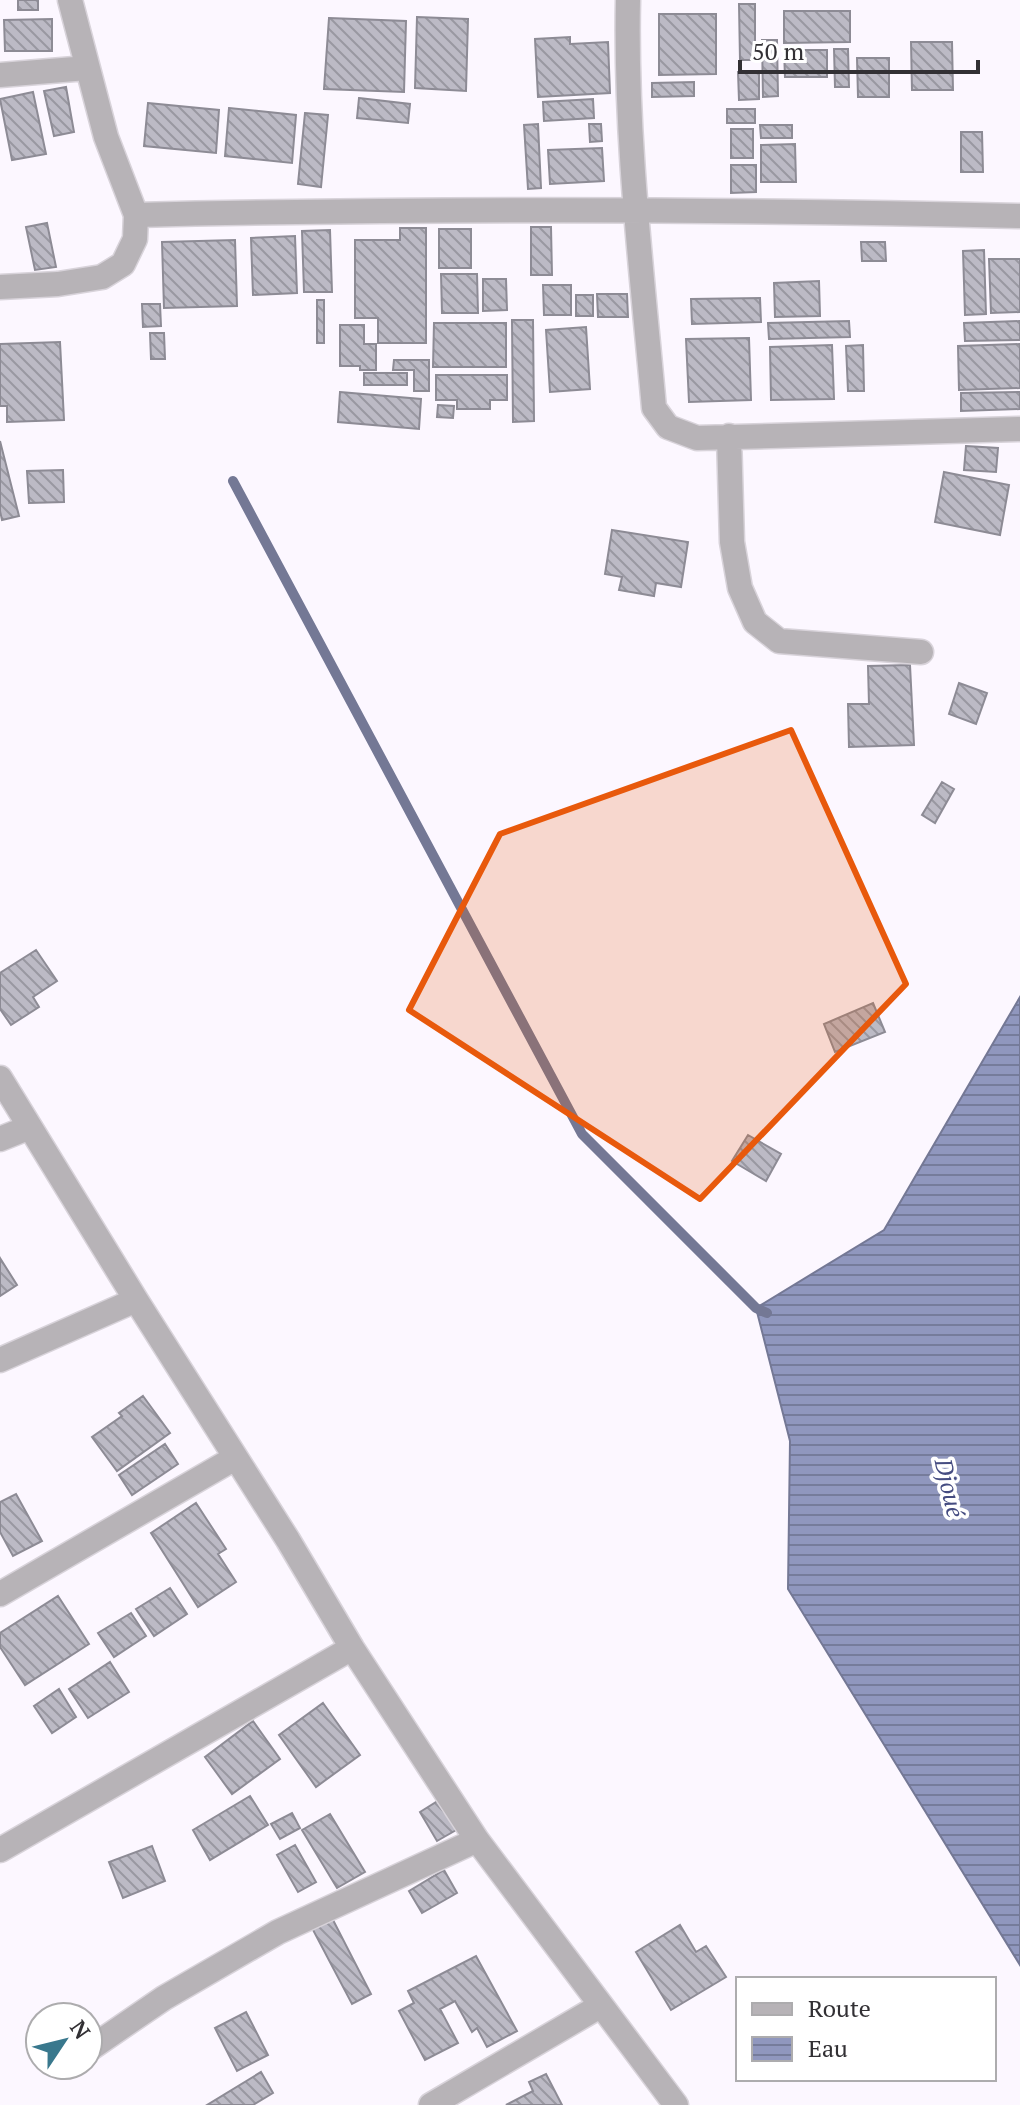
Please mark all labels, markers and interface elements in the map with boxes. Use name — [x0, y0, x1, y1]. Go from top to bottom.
scale bar — [740, 24, 978, 74]
text: 50 m — [752, 35, 804, 67]
water label: Djoué — [927, 1454, 973, 1521]
legend — [736, 1977, 996, 2081]
text: Route — [808, 1992, 871, 2024]
north arrow — [24, 2001, 104, 2081]
text: N — [64, 2014, 98, 2045]
text: Eau — [808, 2032, 848, 2064]

